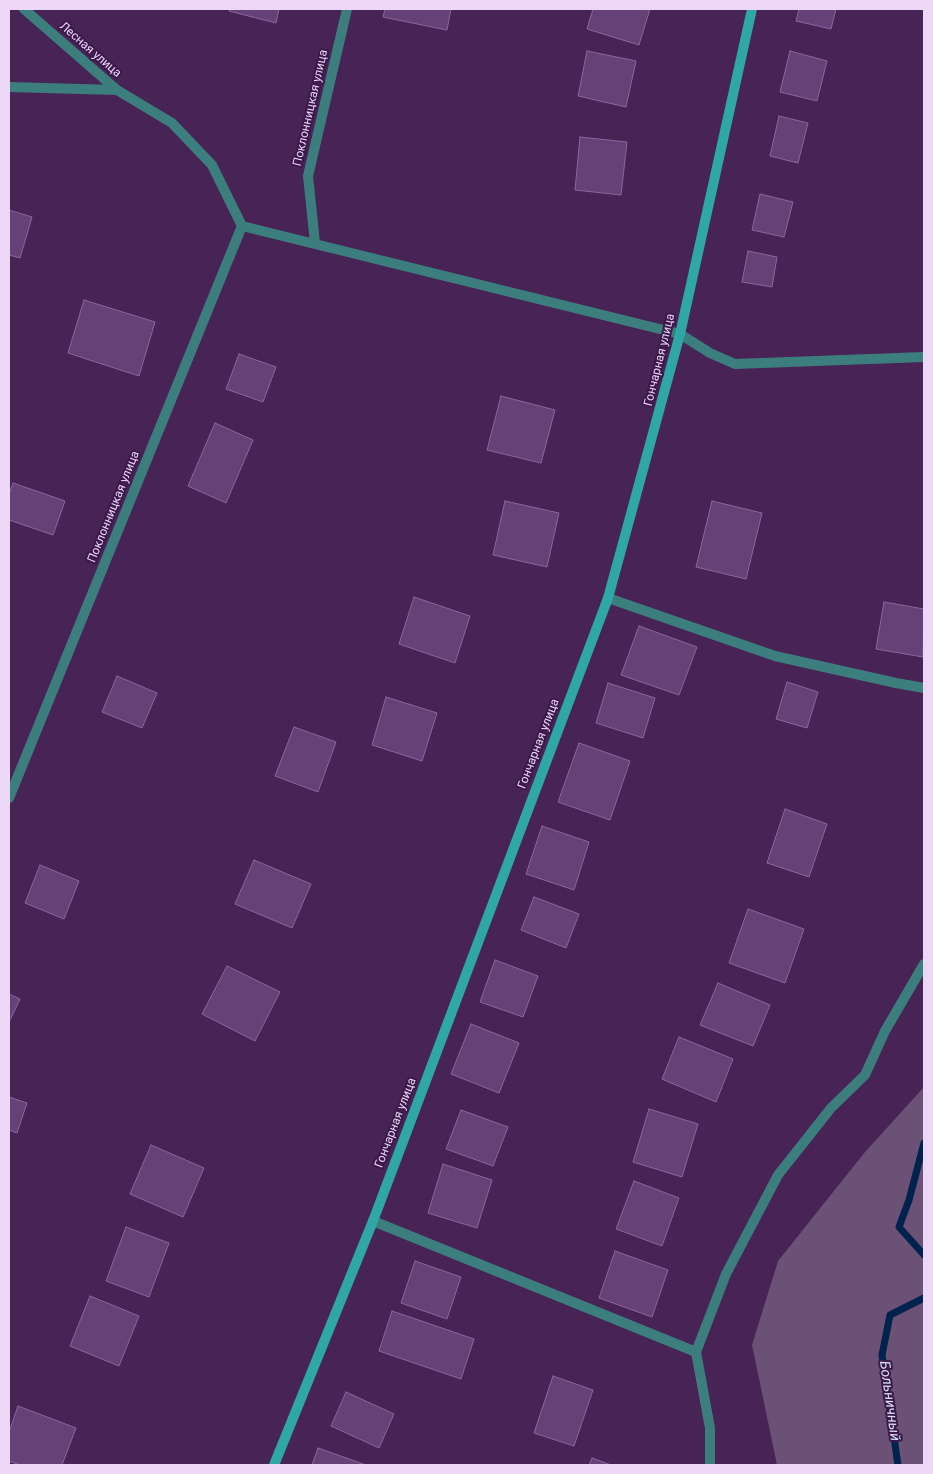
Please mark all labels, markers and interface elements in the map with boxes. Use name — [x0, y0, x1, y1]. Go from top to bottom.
street label: Лесная улица — [56, 19, 124, 81]
street label: Поклонницкая улица — [291, 48, 331, 168]
street label: Гончарная улица — [642, 312, 678, 408]
street label: Поклонницкая улица — [85, 449, 143, 565]
street label: Гончарная улица — [515, 697, 563, 791]
street label: Гончарная улица — [372, 1076, 420, 1170]
water label: Больничный — [875, 1360, 903, 1442]

